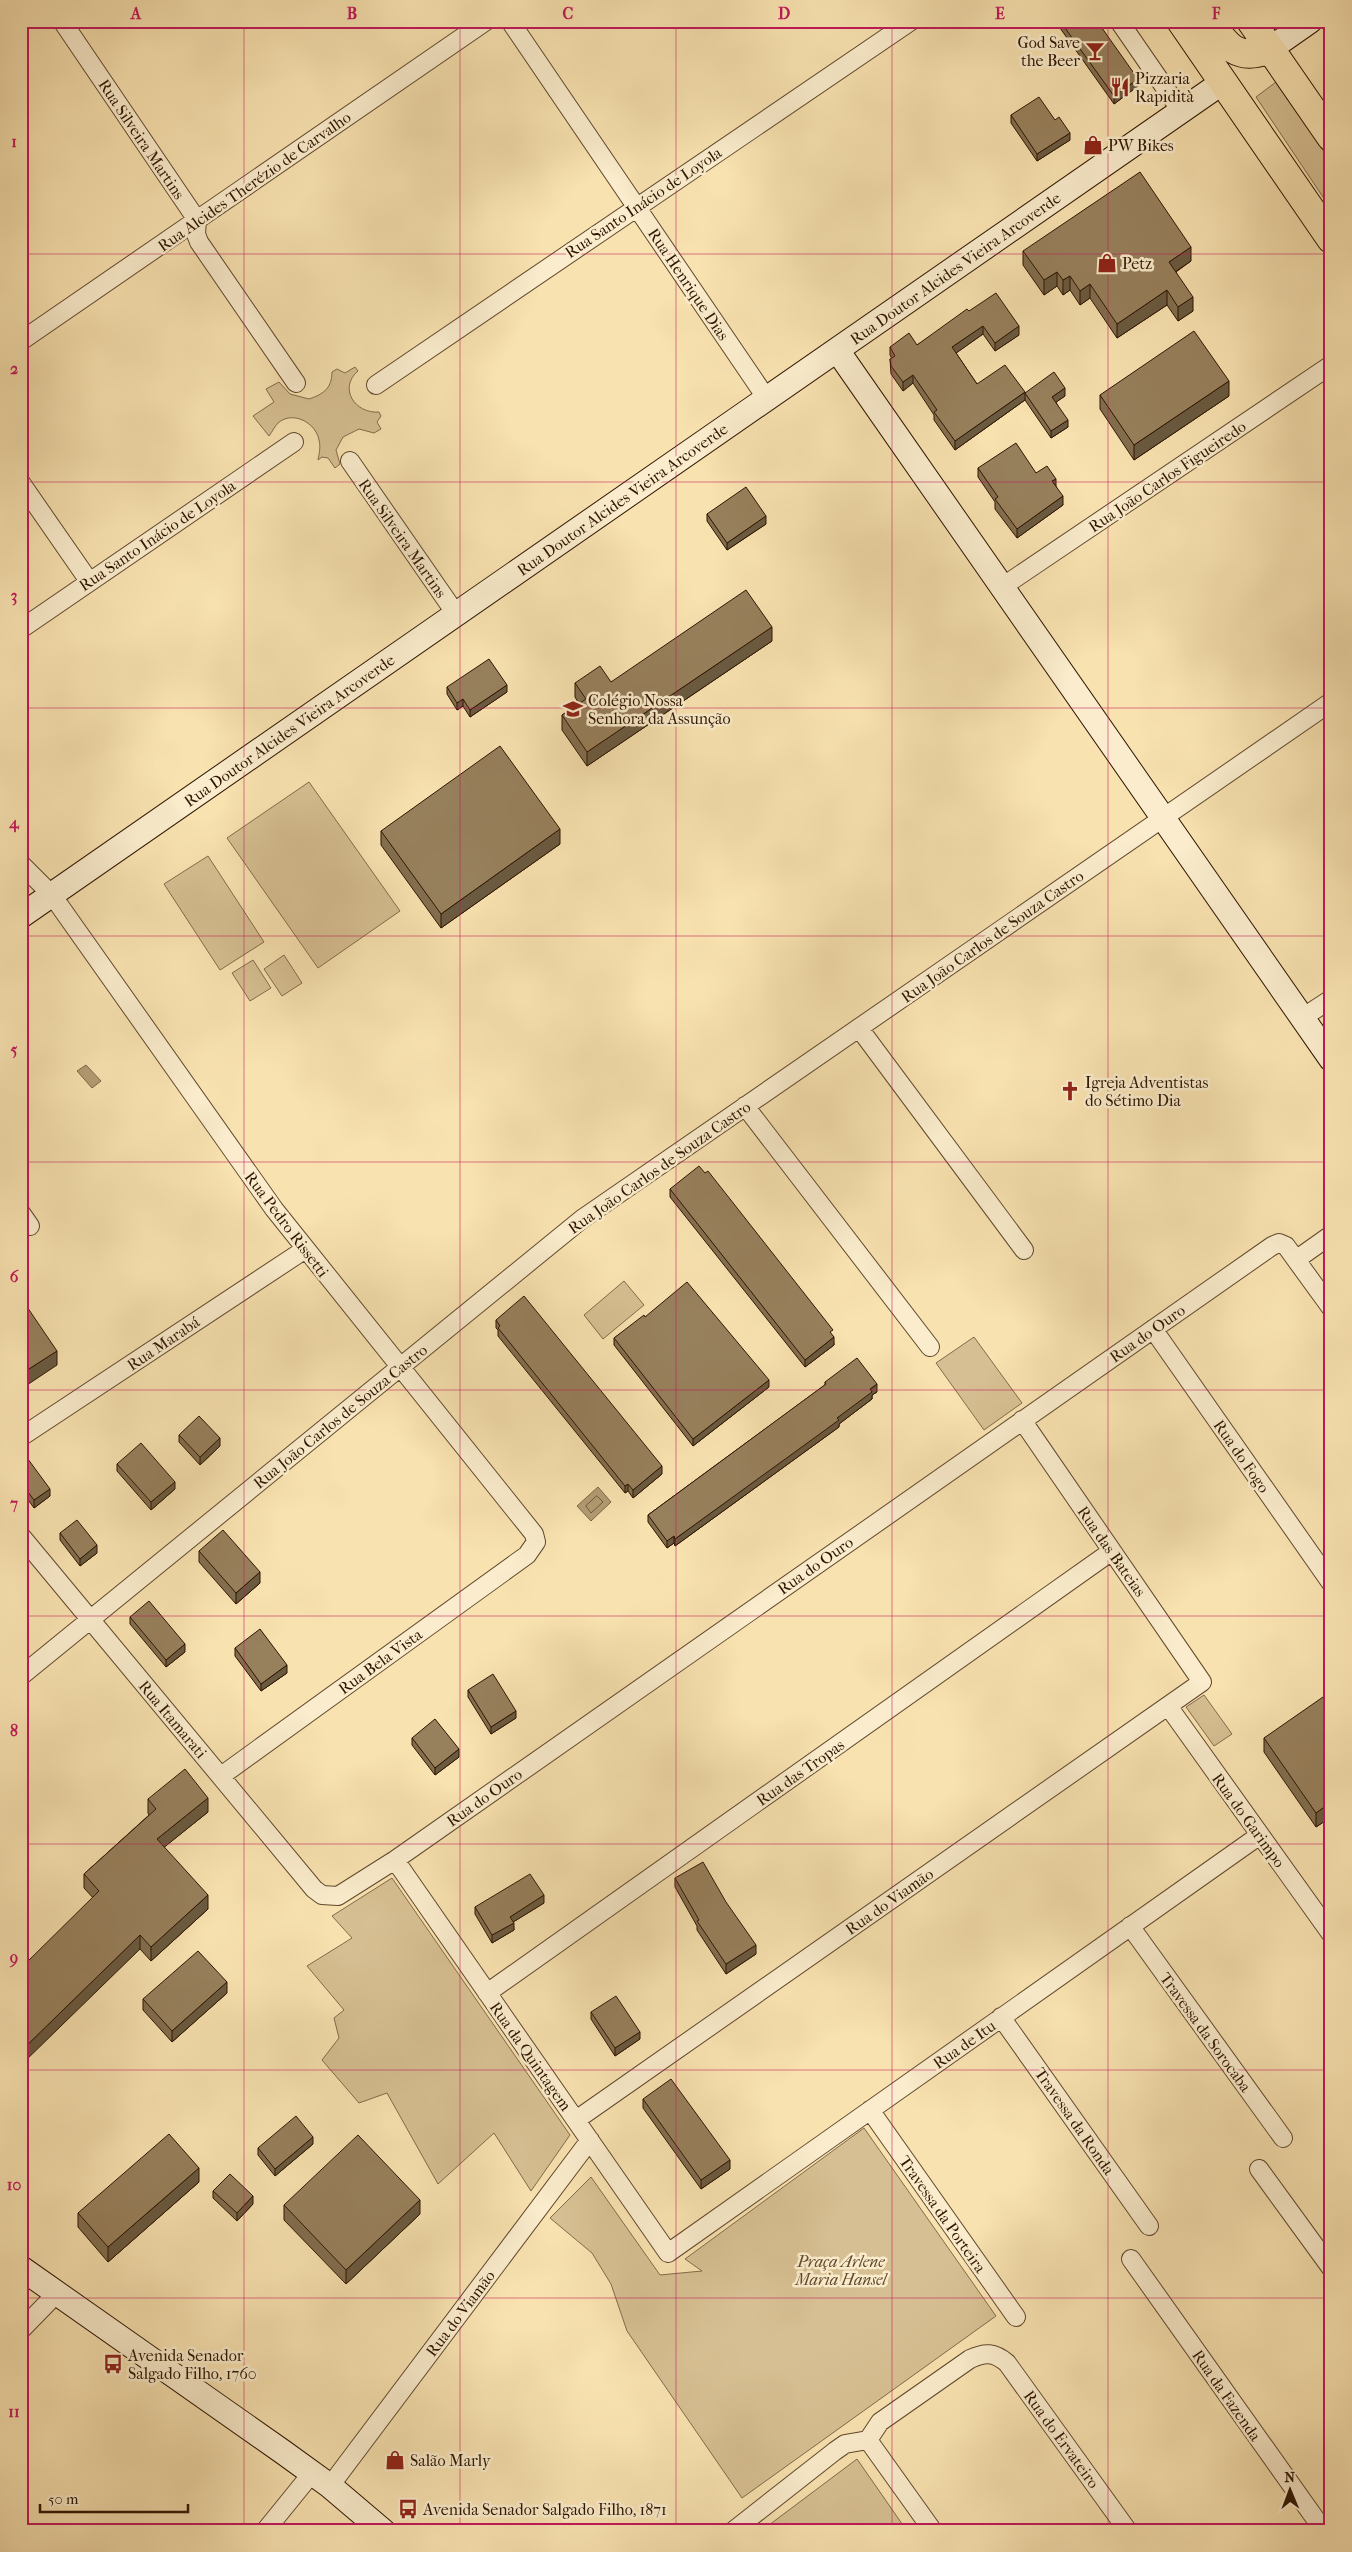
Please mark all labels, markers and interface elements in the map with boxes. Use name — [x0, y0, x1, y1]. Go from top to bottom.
text: A — [130, 4, 142, 23]
text: B — [347, 4, 357, 23]
text: C — [563, 4, 574, 23]
text: D — [778, 4, 790, 23]
text: E — [995, 4, 1005, 23]
text: F — [1211, 4, 1221, 23]
place label: God Save the Beer — [1017, 33, 1080, 70]
bar icon: God Save the Beer — [1084, 40, 1106, 62]
place label: Pizzaria Rapidità — [1135, 69, 1195, 106]
street label: Rua Silveira Martins — [94, 76, 189, 203]
restaurant icon: Pizzaria Rapidità — [1109, 76, 1131, 98]
street label: Rua Alcides Therézio de Carvalho — [154, 107, 354, 255]
text: 1 — [11, 132, 17, 151]
shop icon: PW Bikes — [1082, 134, 1104, 156]
place label: PW Bikes — [1108, 136, 1174, 155]
street label: Rua Santo Inácio de Loyola — [561, 143, 726, 262]
street label: Rua Doutor Alcides Vieira Arcoverde — [846, 188, 1064, 349]
street label: Rua Henrique Dias — [644, 225, 733, 344]
shop icon: Petz — [1096, 252, 1118, 274]
place label: Petz — [1122, 254, 1152, 273]
text: 2 — [10, 359, 18, 378]
street label: Rua João Carlos Figueiredo — [1085, 417, 1250, 536]
street label: Rua Doutor Alcides Vieira Arcoverde — [513, 419, 731, 580]
street label: Rua Silveira Martins — [354, 475, 451, 602]
street label: Rua Santo Inácio de Loyola — [75, 476, 240, 595]
text: 3 — [11, 586, 17, 606]
street label: Rua Doutor Alcides Vieira Arcoverde — [180, 650, 398, 811]
place label: Colégio Nossa Senhora da Assunção — [588, 691, 731, 728]
school or university icon: Colégio Nossa Senhora da Assunção — [562, 698, 584, 720]
text: 4 — [8, 813, 20, 833]
street label: Rua João Carlos de Souza Castro — [897, 866, 1087, 1007]
text: 5 — [11, 1040, 18, 1059]
place label: Igreja Adventistas do Sétimo Dia — [1085, 1073, 1209, 1110]
church icon: Igreja Adventistas do Sétimo Dia — [1059, 1080, 1081, 1102]
street label: Rua João Carlos de Souza Castro — [564, 1097, 754, 1238]
street label: Rua Pedro Rissetti — [241, 1168, 333, 1281]
text: 6 — [10, 1267, 19, 1286]
street label: Rua do Ouro — [1106, 1300, 1189, 1366]
street label: Rua Marabá — [123, 1312, 204, 1375]
street label: Rua João Carlos de Souza Castro — [249, 1340, 431, 1493]
street label: Rua do Fogo — [1210, 1416, 1274, 1496]
text: 7 — [9, 1494, 18, 1513]
street label: Rua das Bateias — [1073, 1502, 1150, 1600]
street label: Rua do Ouro — [774, 1532, 857, 1598]
street label: Rua Bela Vista — [335, 1624, 426, 1698]
street label: Rua Itamarati — [135, 1677, 211, 1762]
text: 8 — [10, 1721, 18, 1740]
street label: Rua das Tropas — [753, 1735, 848, 1810]
street label: Rua do Ouro — [443, 1764, 526, 1830]
street label: Rua do Garimpo — [1208, 1769, 1289, 1871]
street label: Rua do Viamão — [842, 1864, 937, 1939]
text: 9 — [9, 1948, 18, 1968]
street label: Travessa da Sorocaba — [1156, 1969, 1256, 2096]
street label: Rua da Quintagem — [486, 1998, 576, 2115]
street label: Rua de Itu — [929, 2016, 999, 2073]
street label: Travessa da Ronda — [1031, 2064, 1119, 2179]
street label: Travessa da Porteira — [895, 2152, 990, 2277]
text: 10 — [7, 2175, 21, 2194]
park label: Praça Arlene Maria Hansel — [795, 2252, 889, 2289]
street label: Rua do Viamão — [422, 2267, 499, 2360]
place label: Avenida Senador Salgado Filho, 1760 — [127, 2346, 257, 2383]
street label: Rua da Fazenda — [1188, 2346, 1265, 2445]
bus stop icon: Avenida Senador Salgado Filho, 1760 — [102, 2353, 124, 2375]
street label: Rua do Ervateiro — [1020, 2387, 1104, 2492]
text: 11 — [8, 2402, 20, 2421]
shop icon: Salão Marly — [384, 2449, 406, 2471]
place label: Salão Marly — [410, 2451, 491, 2470]
north arrow — [1264, 2464, 1314, 2514]
text: N — [1284, 2469, 1296, 2486]
scale bar — [40, 2482, 188, 2514]
text: 50 m — [48, 2490, 79, 2508]
bus stop icon: Avenida Senador Salgado Filho, 1871 — [397, 2498, 419, 2520]
place label: Avenida Senador Salgado Filho, 1871 — [422, 2500, 667, 2519]

